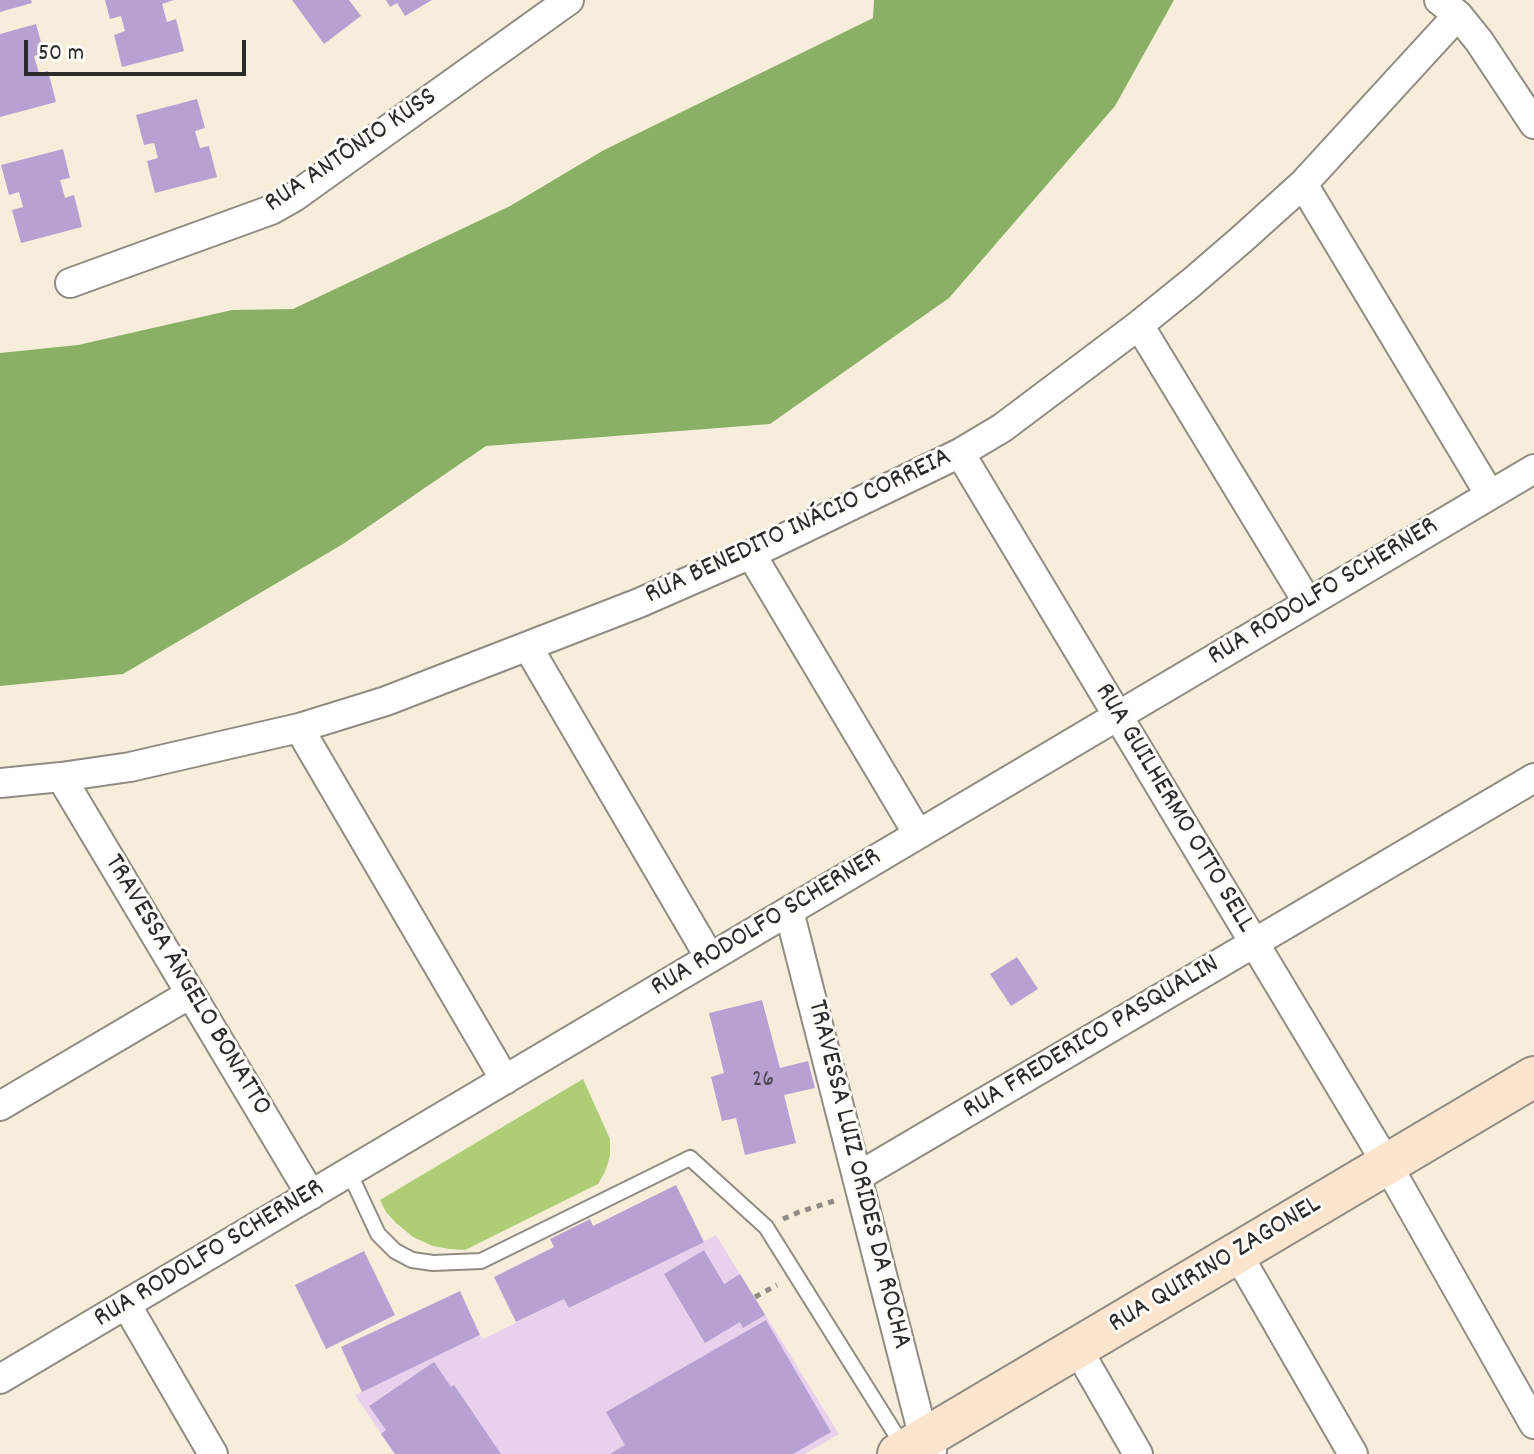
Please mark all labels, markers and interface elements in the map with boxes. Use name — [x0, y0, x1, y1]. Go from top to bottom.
scale bar — [28, 24, 250, 74]
text: 50 m — [38, 37, 84, 71]
street label: RUA ANTÔNIO KUSS — [259, 82, 445, 222]
street label: RUA BENEDITO INÁCIO CORREIA — [641, 442, 957, 614]
street label: RUA RODOLFO SCHERNER — [1203, 511, 1445, 675]
street label: RUA GUILHERMO OTTO SELL — [1085, 678, 1261, 940]
street label: RUA RODOLFO SCHERNER — [646, 842, 888, 1006]
street label: TRAVESSA ÂNGELO BONATTO — [95, 849, 277, 1123]
street label: RUA FREDERICO PASQUALIN — [958, 949, 1226, 1129]
street label: TRAVESSA LUIZ ORIDES DA ROCHA — [797, 997, 917, 1353]
house number: 26 — [752, 1068, 774, 1096]
street label: RUA RODOLFO SCHERNER — [89, 1173, 331, 1337]
street label: RUA QUIRINO ZAGONEL — [1104, 1189, 1328, 1343]

